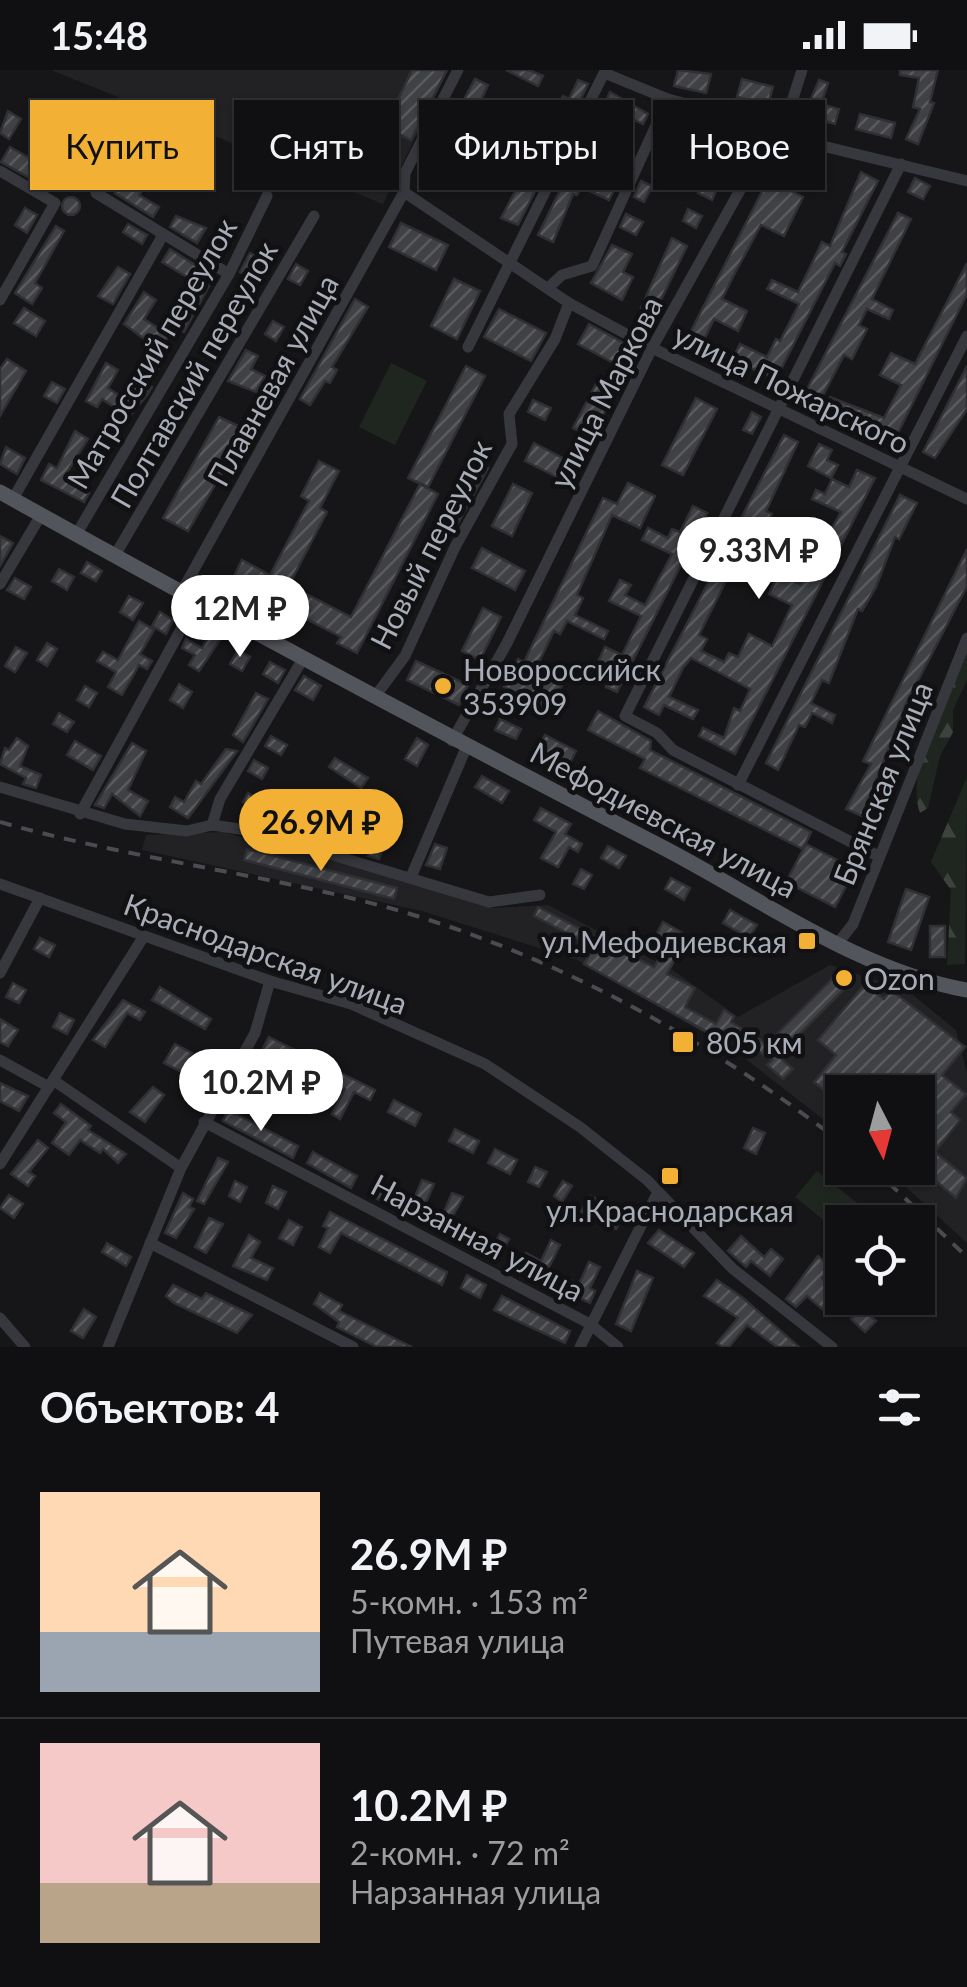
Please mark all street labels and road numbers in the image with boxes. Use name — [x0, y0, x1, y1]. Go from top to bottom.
street label: Матросский переулок — [59, 211, 243, 495]
street label: Полтавский переулок — [102, 234, 284, 514]
street label: Плавневая улица — [199, 268, 345, 492]
street label: улица Маркова — [541, 290, 669, 494]
street label: улица Пожарского — [668, 315, 916, 461]
street label: Новый переулок — [362, 433, 498, 655]
street label: Брянская улица — [825, 676, 939, 890]
street label: Мефодиевская улица — [525, 733, 803, 905]
street label: Краснодарская улица — [120, 885, 412, 1021]
street label: Нарзанная улица — [366, 1166, 590, 1308]

